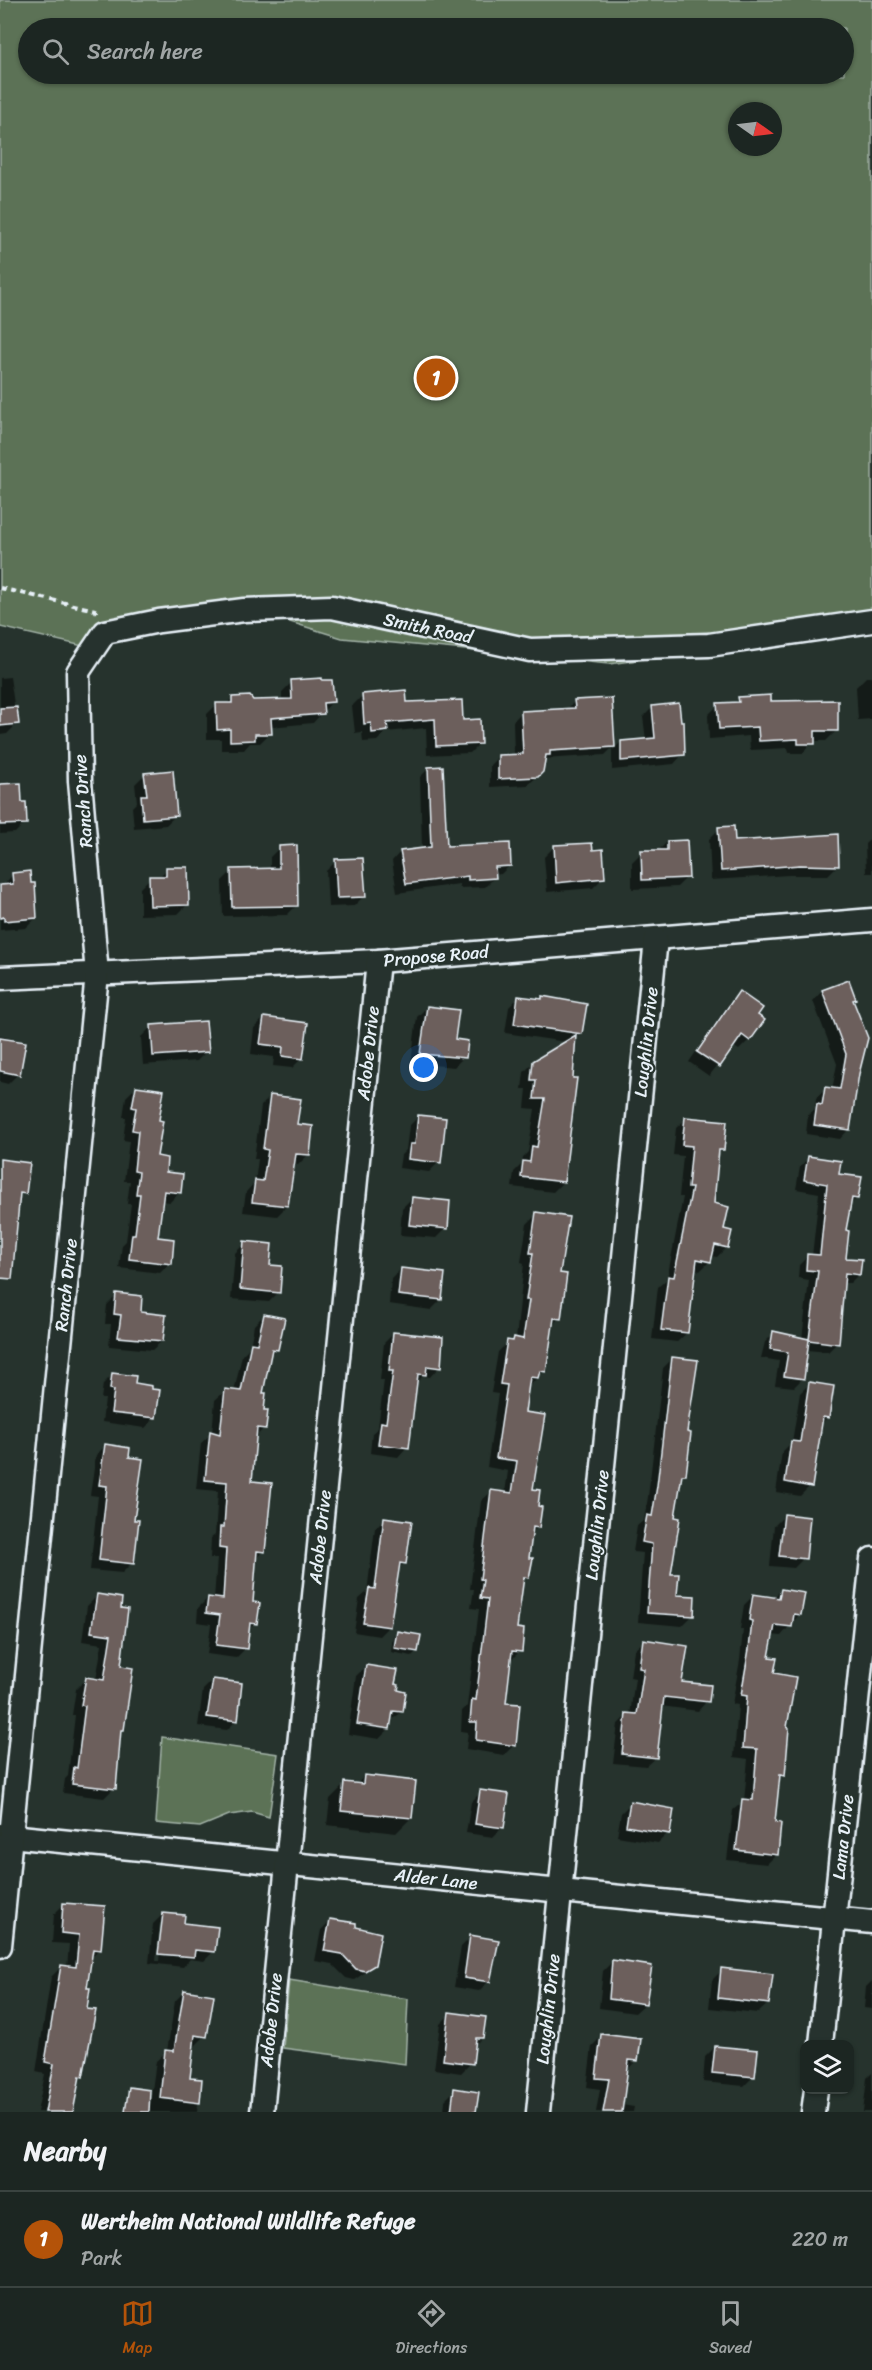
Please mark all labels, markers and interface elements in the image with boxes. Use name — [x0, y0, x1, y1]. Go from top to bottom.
search box — [18, 18, 854, 84]
text: Search here — [87, 32, 203, 71]
icon: search — [39, 35, 72, 68]
north arrow — [728, 102, 782, 156]
pin: 1 — [416, 356, 456, 400]
street label: Smith Road — [380, 603, 477, 653]
street label: Ranch Drive — [64, 753, 102, 849]
street label: Propose Road — [382, 935, 491, 977]
street label: Loughlin Drive — [624, 985, 668, 1099]
street label: Adobe Drive — [347, 1004, 389, 1103]
your location — [409, 1053, 438, 1082]
street label: Ranch Drive — [45, 1237, 87, 1333]
street label: Loughlin Drive — [575, 1468, 619, 1582]
street label: Adobe Drive — [299, 1488, 341, 1587]
street label: Lama Drive — [823, 1793, 863, 1881]
street label: Alder Lane — [392, 1859, 479, 1899]
street label: Loughlin Drive — [526, 1952, 570, 2066]
street label: Adobe Drive — [250, 1971, 292, 2070]
map controls — [800, 2040, 854, 2094]
button: layers — [800, 2040, 854, 2094]
text: Nearby — [24, 2128, 106, 2174]
text: Wertheim National Wildlife Refuge — [81, 2202, 416, 2241]
text: 1 — [39, 2222, 48, 2257]
text: 220 m — [792, 2222, 848, 2257]
text: Park — [81, 2241, 122, 2276]
tab: Map — [121, 2297, 154, 2362]
tab: Directions — [396, 2297, 467, 2362]
tab: Saved — [709, 2297, 751, 2362]

